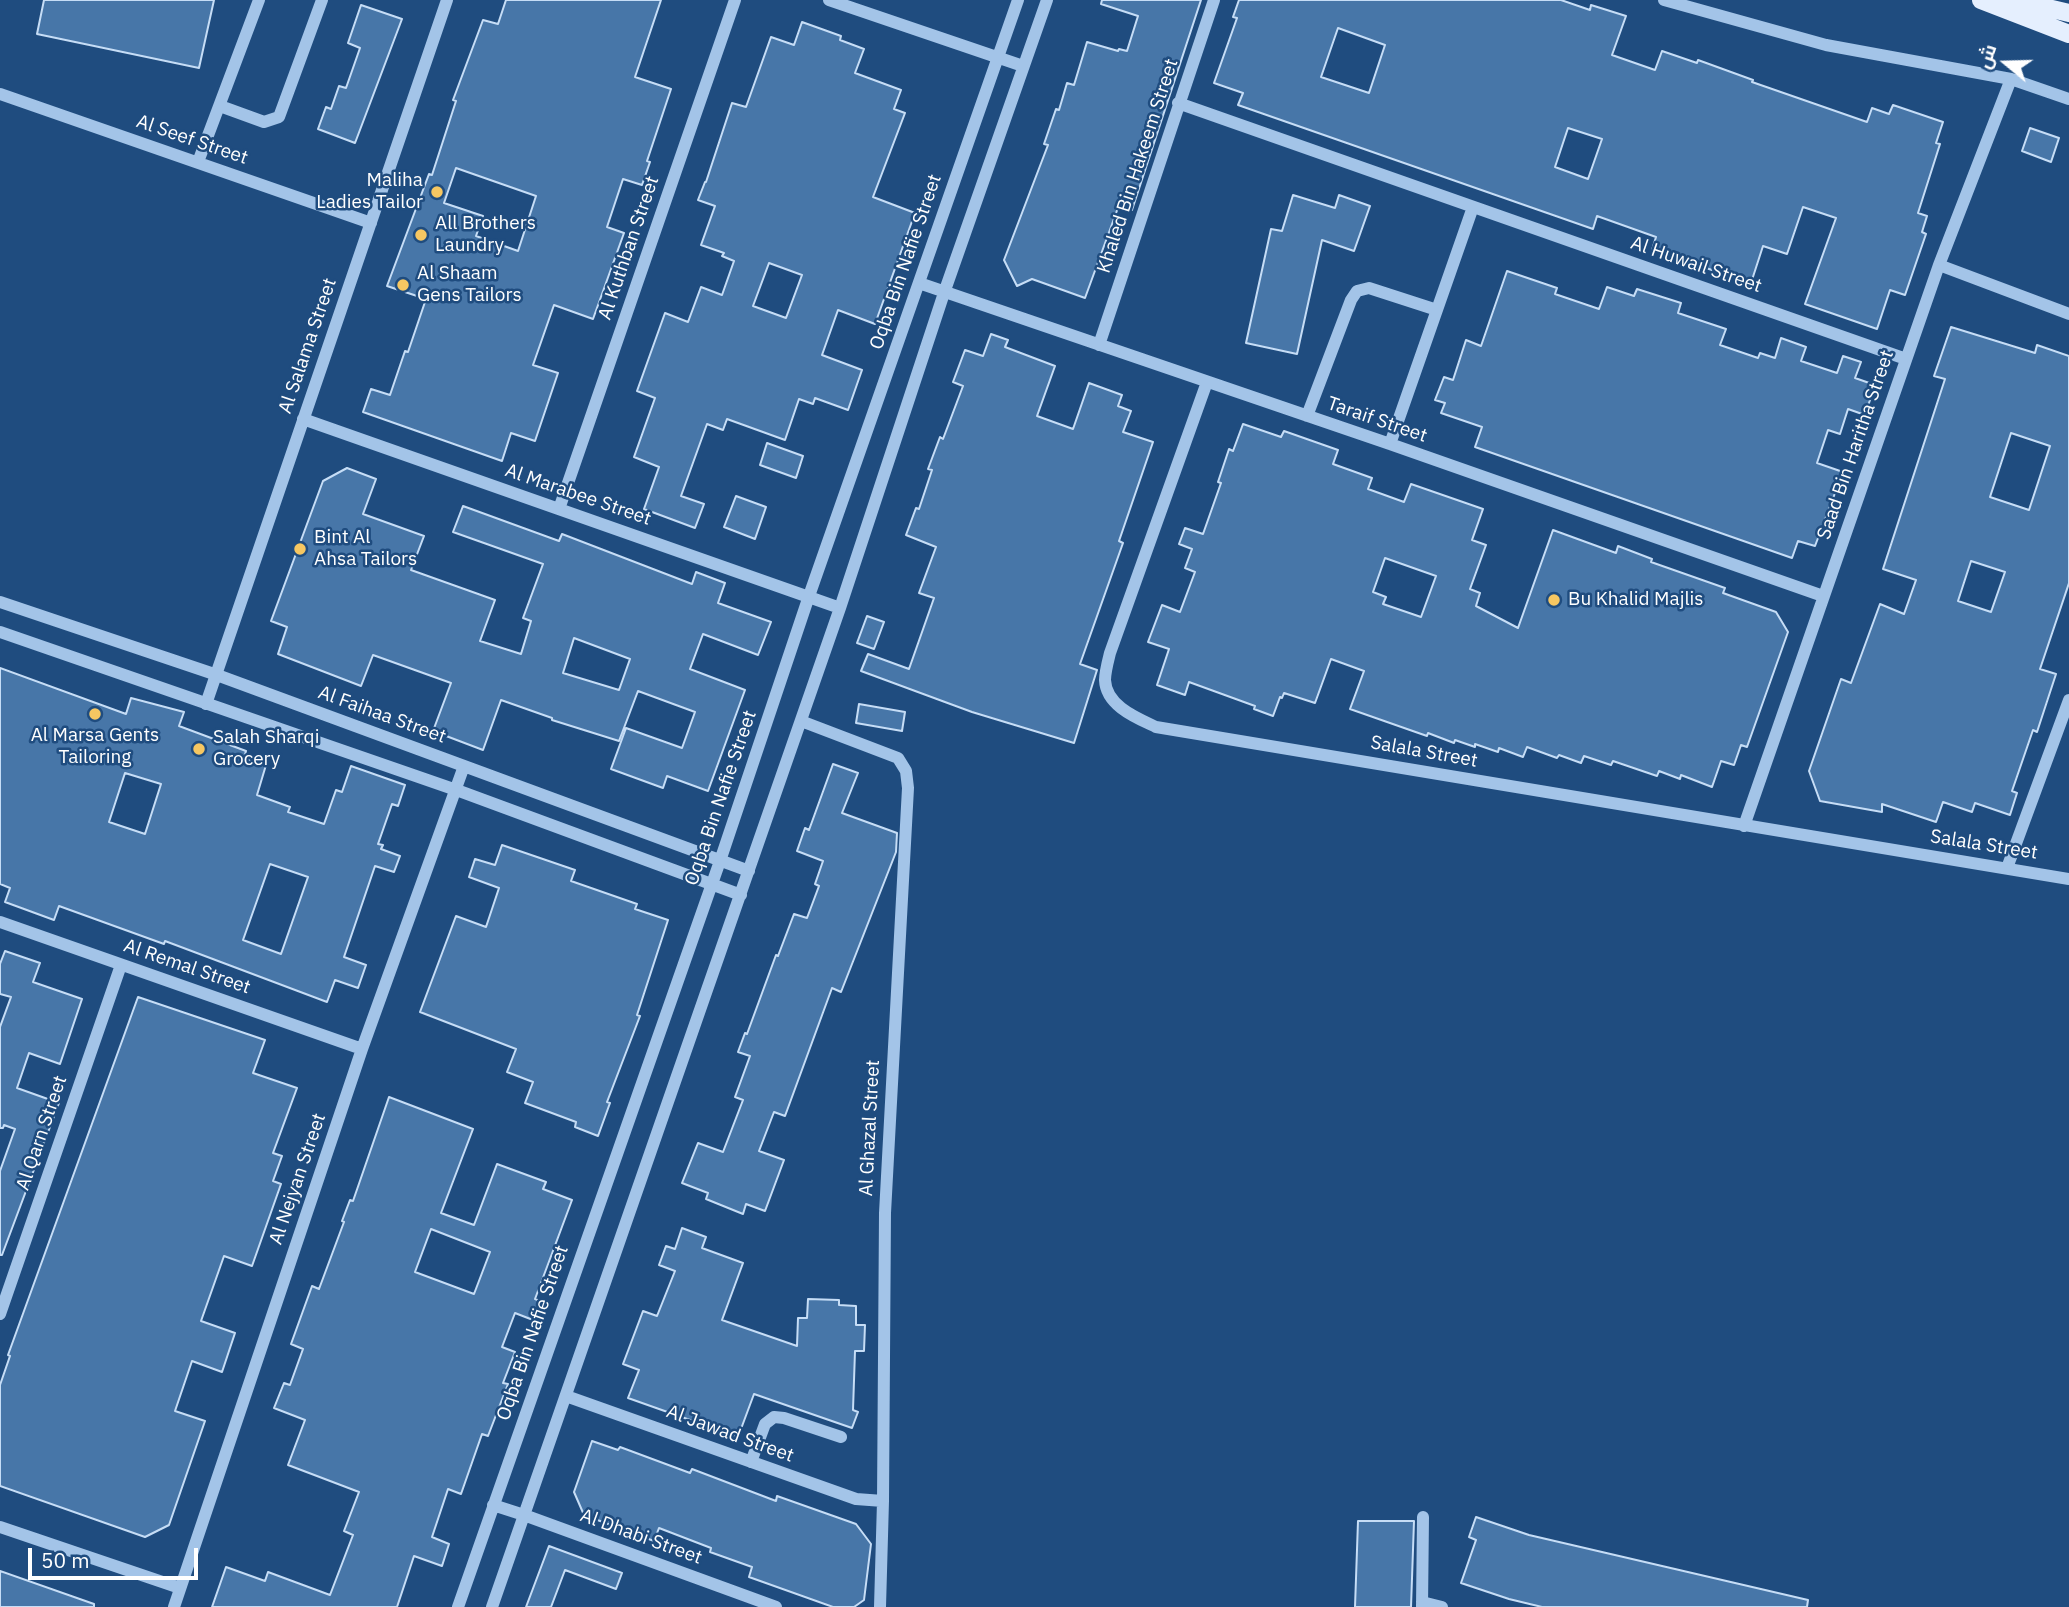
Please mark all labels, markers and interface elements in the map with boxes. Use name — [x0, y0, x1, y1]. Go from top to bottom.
north arrow — [1971, 28, 2041, 98]
text: ش — [1971, 41, 2001, 72]
street label: Khaled Bin Hakeem Street — [1093, 56, 1183, 276]
street label: Al Seef Street — [133, 110, 251, 170]
place label: Maliha Ladies Tailor — [316, 170, 423, 214]
street label: Oqba Bin Nafie Street — [865, 171, 947, 353]
street label: Al Kuthban Street — [594, 173, 664, 323]
marker: Maliha Ladies Tailor — [429, 184, 445, 200]
place label: All Brothers Laundry — [435, 213, 536, 257]
marker: All Brothers Laundry — [413, 227, 429, 243]
street label: Al Huwail Street — [1627, 232, 1765, 298]
place label: Al Shaam Gens Tailors — [417, 263, 522, 307]
street label: Al Salama Street — [274, 275, 342, 417]
marker: Al Shaam Gens Tailors — [395, 277, 411, 293]
street label: Saad Bin Haritha Street — [1813, 347, 1899, 543]
street label: Taraif Street — [1324, 392, 1430, 448]
street label: Al Marabee Street — [502, 459, 654, 531]
place label: Bint Al Ahsa Tailors — [314, 527, 417, 571]
marker: Bint Al Ahsa Tailors — [292, 541, 308, 557]
place label: Bu Khalid Majlis — [1568, 589, 1704, 611]
marker: Bu Khalid Majlis — [1546, 592, 1562, 608]
street label: Al Faihaa Street — [315, 681, 449, 749]
marker: Al Marsa Gents Tailoring — [87, 706, 103, 722]
street label: Oqba Bin Nafie Street — [680, 707, 762, 889]
place label: Al Marsa Gents Tailoring — [31, 725, 159, 769]
place label: Salah Sharqi Grocery — [213, 727, 319, 771]
street label: Salala Street — [1369, 731, 1479, 773]
marker: Salah Sharqi Grocery — [191, 741, 207, 757]
street label: Salala Street — [1929, 825, 2039, 865]
street label: Al Remal Street — [121, 935, 253, 999]
street label: Al Ghazal Street — [855, 1059, 885, 1197]
street label: Al Qarn Street — [12, 1073, 72, 1193]
street label: Al Nejyan Street — [265, 1110, 331, 1248]
street label: Oqba Bin Nafie Street — [492, 1242, 574, 1424]
street label: Al Jawad Street — [663, 1400, 797, 1468]
street label: Al Dhabi Street — [577, 1504, 705, 1570]
scale bar — [32, 1534, 201, 1578]
text: 50 m — [41, 1546, 90, 1574]

